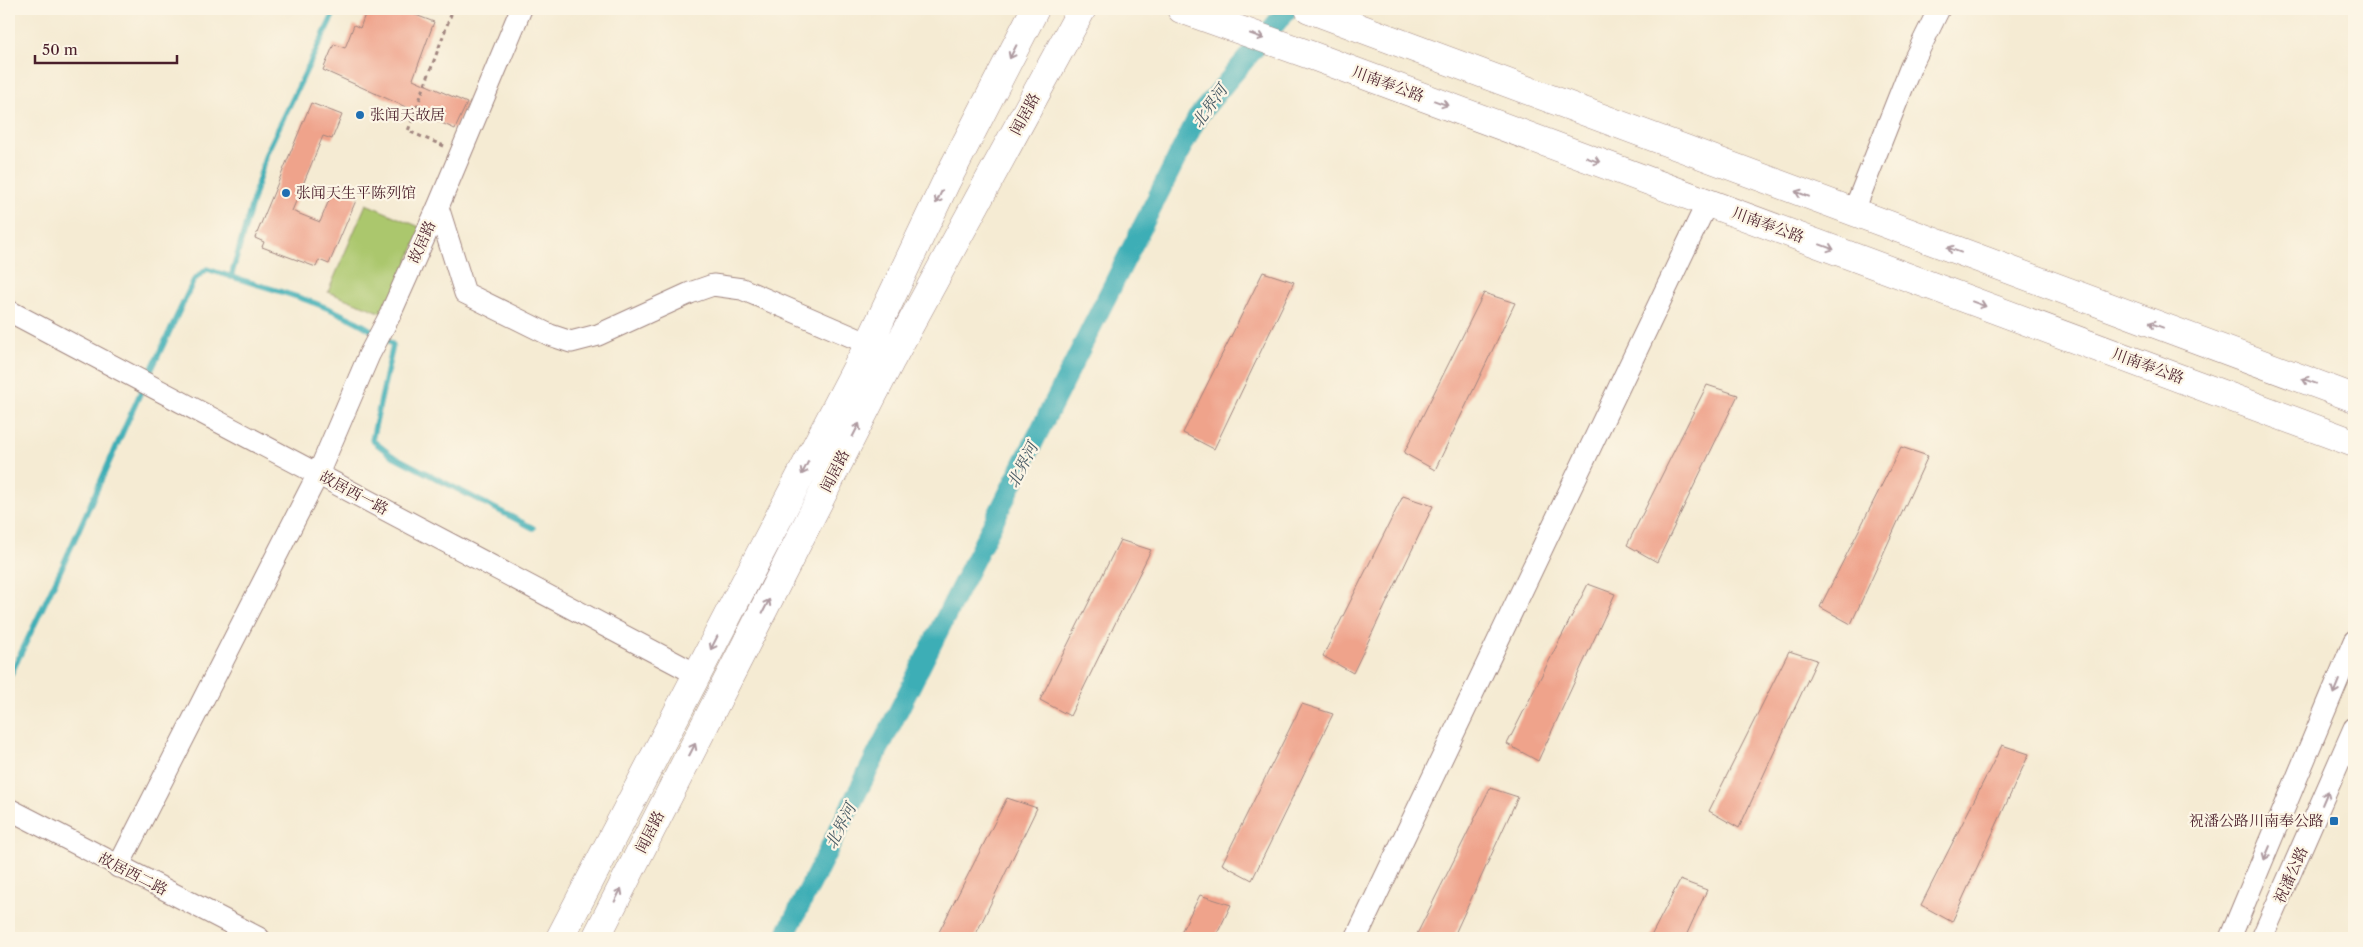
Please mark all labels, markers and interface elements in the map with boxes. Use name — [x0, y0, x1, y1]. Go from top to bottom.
scale bar — [35, 32, 178, 64]
one-way arrow — [1249, 32, 1265, 41]
text: 50 m — [42, 40, 78, 59]
one-way arrow — [1008, 44, 1017, 59]
street label: 川南奉公路 — [1350, 62, 1427, 105]
water label: 北界河 — [1187, 78, 1233, 131]
street label: 闻居路 — [1006, 89, 1044, 138]
one-way arrow — [1432, 99, 1448, 108]
place label: 张闻天故居 — [370, 105, 445, 124]
marker: 张闻天故居 — [354, 109, 366, 121]
one-way arrow — [1585, 156, 1600, 165]
place label: 张闻天生平陈列馆 — [296, 183, 416, 202]
marker: 张闻天生平陈列馆 — [280, 187, 292, 199]
one-way arrow — [934, 189, 943, 204]
one-way arrow — [1795, 189, 1810, 198]
street label: 川南奉公路 — [1730, 203, 1807, 246]
street label: 故居路 — [404, 217, 439, 266]
one-way arrow — [1819, 243, 1834, 252]
one-way arrow — [1947, 245, 1963, 254]
one-way arrow — [1971, 300, 1987, 309]
one-way arrow — [2149, 320, 2164, 329]
street label: 川南奉公路 — [2110, 344, 2187, 387]
one-way arrow — [2301, 376, 2317, 385]
one-way arrow — [852, 423, 861, 438]
water label: 北界河 — [1002, 436, 1043, 491]
street label: 闻居路 — [816, 446, 853, 495]
one-way arrow — [800, 460, 809, 475]
street label: 故居西一路 — [317, 467, 392, 519]
one-way arrow — [761, 598, 771, 613]
one-way arrow — [709, 636, 719, 651]
one-way arrow — [2330, 679, 2339, 694]
one-way arrow — [688, 743, 697, 758]
one-way arrow — [2321, 791, 2330, 806]
water label: 北界河 — [820, 797, 861, 852]
street label: 闻居路 — [631, 807, 668, 856]
place label: 祝潘公路川南奉公路 — [2189, 811, 2324, 830]
marker: 祝潘公路川南奉公路 — [2328, 815, 2340, 827]
street label: 祝潘公路 — [2270, 844, 2311, 906]
one-way arrow — [2262, 845, 2271, 860]
street label: 故居西二路 — [95, 848, 171, 899]
one-way arrow — [614, 888, 623, 903]

